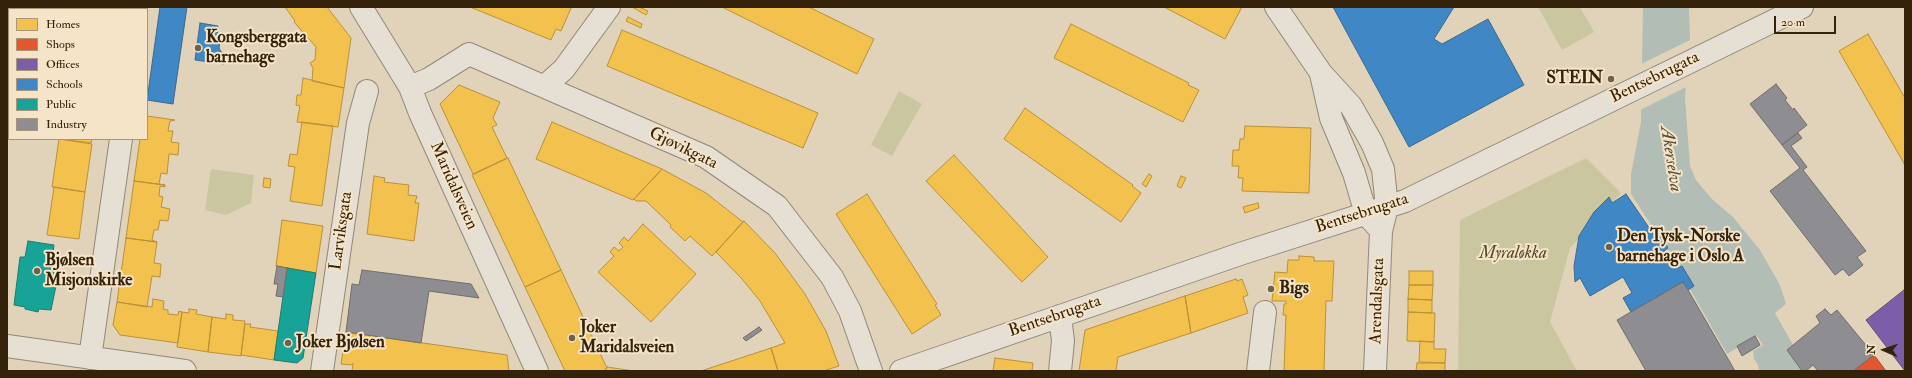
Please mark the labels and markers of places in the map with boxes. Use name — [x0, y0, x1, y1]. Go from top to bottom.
place label: Kongsberggata barnehage — [206, 28, 307, 68]
marker: Kongsberggata barnehage — [193, 43, 203, 53]
place label: STEIN — [1547, 69, 1603, 89]
marker: STEIN — [1606, 74, 1616, 84]
place label: Den Tysk-Norske barnehage i Oslo A — [1617, 227, 1744, 267]
marker: Den Tysk-Norske barnehage i Oslo A — [1604, 242, 1614, 252]
place label: Bjølsen Misjonskirke — [45, 251, 132, 291]
marker: Bjølsen Misjonskirke — [32, 266, 42, 276]
place label: Bigs — [1279, 279, 1309, 299]
marker: Bigs — [1266, 284, 1276, 294]
place label: Joker Maridalsveien — [580, 318, 674, 358]
place label: Joker Bjølsen — [296, 333, 385, 353]
marker: Joker Maridalsveien — [567, 333, 577, 343]
marker: Joker Bjølsen — [283, 338, 293, 348]

